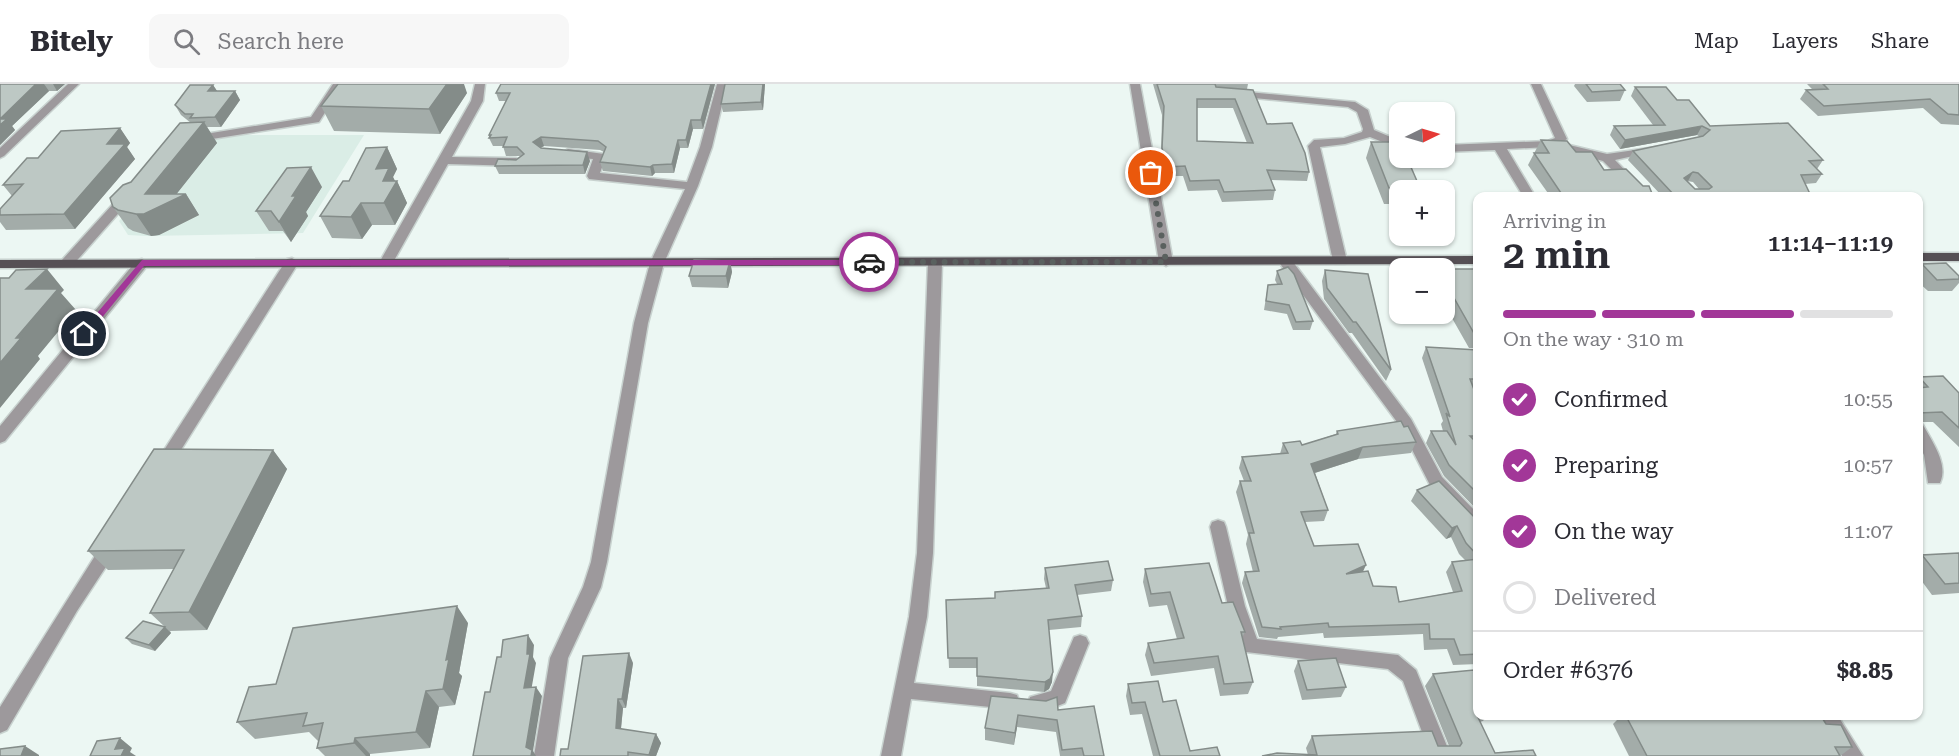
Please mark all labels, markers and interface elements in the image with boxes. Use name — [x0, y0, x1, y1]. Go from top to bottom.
search box — [149, 14, 569, 68]
text: Bitely — [30, 25, 113, 58]
icon: search — [170, 25, 203, 58]
text: Search here — [218, 29, 344, 54]
text: Map — [1694, 29, 1739, 53]
text: Layers — [1772, 29, 1838, 53]
text: Share — [1871, 29, 1929, 53]
north arrow — [1389, 102, 1455, 168]
map controls — [1389, 102, 1455, 324]
pin — [1125, 147, 1176, 198]
icon: bag — [1134, 156, 1167, 189]
button: + — [1389, 180, 1455, 246]
text: Arriving in — [1503, 209, 1606, 233]
text: 11:14–11:19 — [1768, 231, 1893, 256]
courier — [839, 232, 899, 292]
text: 2 min — [1503, 232, 1610, 278]
icon: car — [853, 246, 886, 279]
button: − — [1389, 258, 1455, 324]
pin — [58, 308, 109, 359]
icon: home — [67, 317, 100, 350]
text: On the way · 310 m — [1503, 327, 1684, 351]
icon: check — [1503, 383, 1536, 416]
text: Confirmed — [1554, 387, 1668, 412]
text: 10:55 — [1843, 387, 1893, 411]
icon: check — [1503, 449, 1536, 482]
text: Preparing — [1554, 453, 1658, 478]
text: 10:57 — [1843, 453, 1893, 477]
icon: check — [1503, 515, 1536, 548]
text: On the way — [1554, 519, 1674, 544]
text: 11:07 — [1843, 519, 1893, 543]
text: Delivered — [1554, 585, 1656, 610]
text: Order #6376 — [1503, 658, 1633, 683]
text: $8.85 — [1837, 658, 1893, 683]

